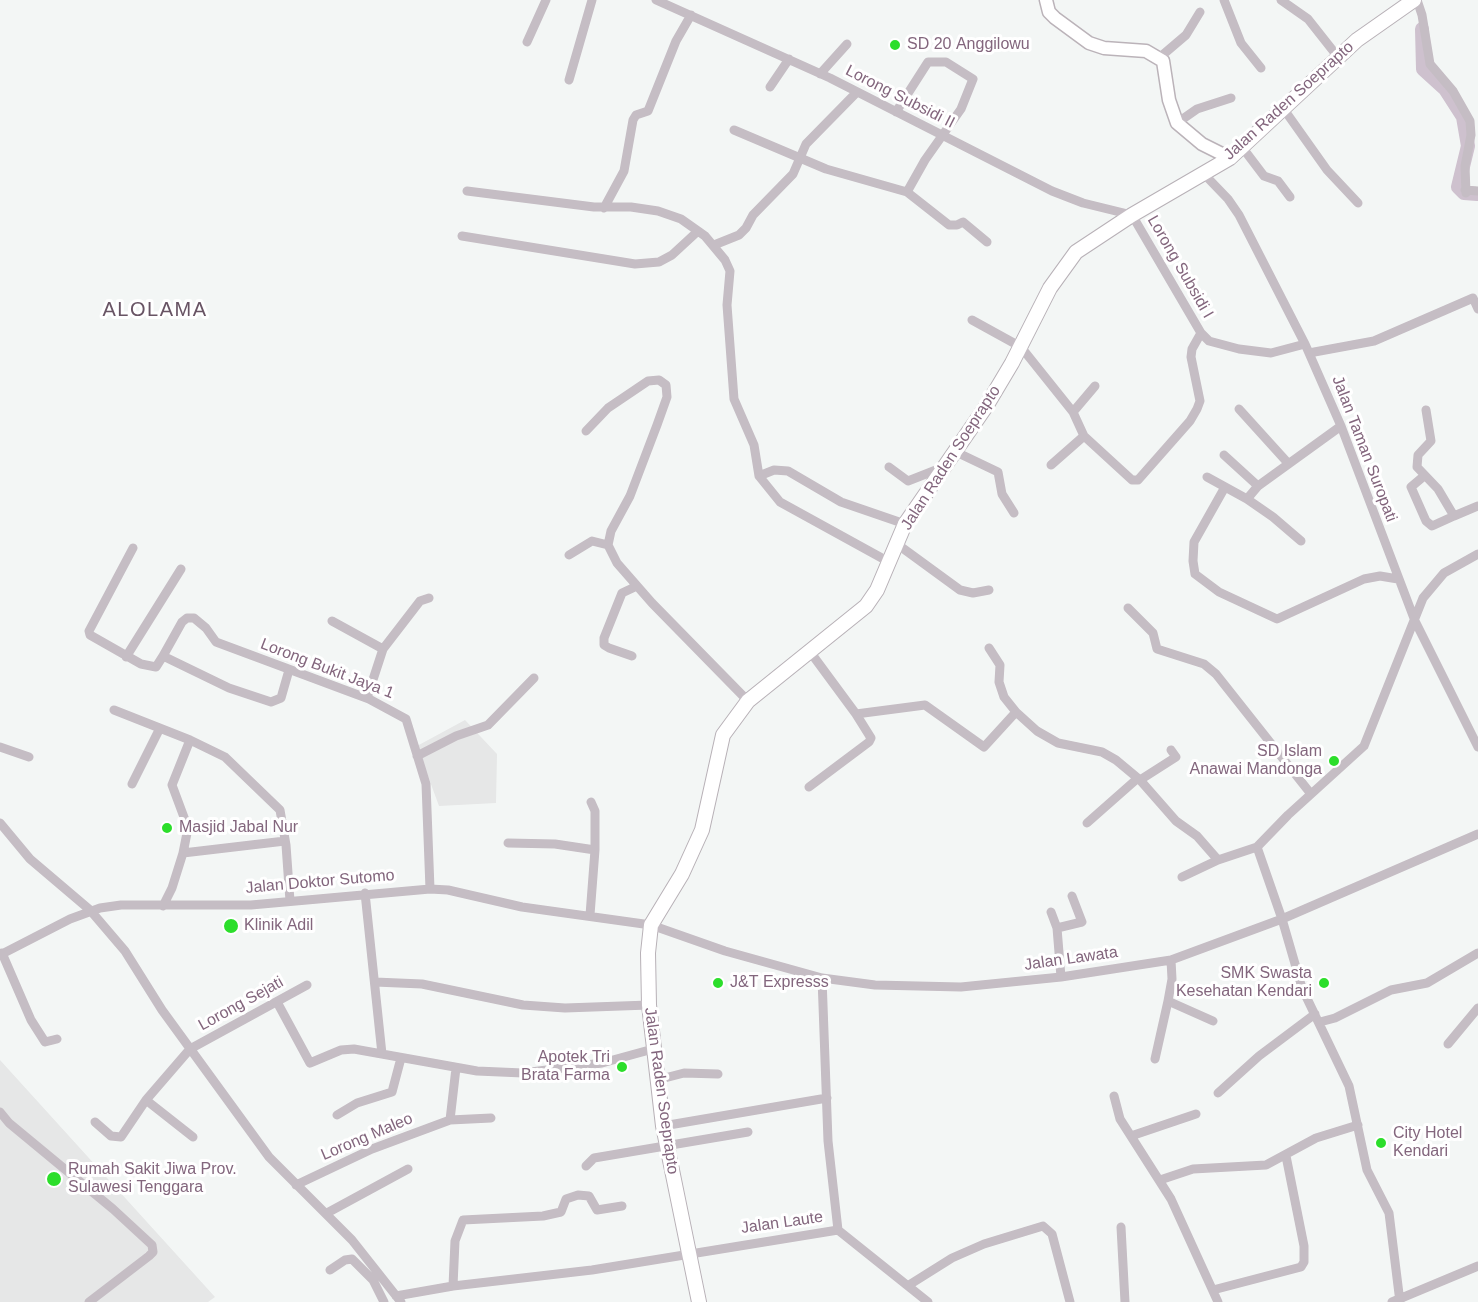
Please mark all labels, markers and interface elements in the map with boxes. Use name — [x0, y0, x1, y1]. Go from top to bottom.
place label: SD 20 Anggilowu — [907, 35, 1030, 55]
marker: SD 20 Anggilowu — [888, 38, 902, 52]
street label: Jalan Raden Soeprapto — [1220, 38, 1358, 164]
street label: Lorong Subsidi II — [842, 61, 958, 133]
street label: Lorong Subsidi I — [1143, 212, 1217, 322]
district label: ALOLAMA — [103, 298, 207, 322]
street label: Jalan Taman Suropati — [1327, 373, 1401, 525]
street label: Jalan Raden Soeprapto — [897, 382, 1005, 534]
street label: Lorong Bukit Jaya 1 — [258, 635, 396, 703]
place label: SD Islam Anawai Mandonga — [1189, 742, 1322, 780]
marker: SD Islam Anawai Mandonga — [1327, 754, 1341, 768]
place label: Masjid Jabal Nur — [179, 818, 298, 838]
marker: Masjid Jabal Nur — [160, 821, 174, 835]
street label: Jalan Doktor Sutomo — [245, 866, 395, 898]
place label: Klinik Adil — [244, 916, 313, 936]
marker: Klinik Adil — [222, 917, 240, 935]
street label: Jalan Lawata — [1023, 943, 1119, 975]
place label: SMK Swasta Kesehatan Kendari — [1176, 964, 1312, 1002]
street label: Lorong Sejati — [195, 973, 287, 1035]
place label: J&T Expresss — [730, 973, 829, 993]
marker: J&T Expresss — [711, 976, 725, 990]
marker: SMK Swasta Kesehatan Kendari — [1317, 976, 1331, 990]
street label: Jalan Raden Soeprapto — [640, 1006, 682, 1176]
place label: Apotek Tri Brata Farma — [521, 1048, 610, 1086]
marker: Apotek Tri Brata Farma — [615, 1060, 629, 1074]
street label: Lorong Maleo — [318, 1109, 416, 1165]
place label: City Hotel Kendari — [1393, 1124, 1462, 1162]
marker: City Hotel Kendari — [1374, 1136, 1388, 1150]
place label: Rumah Sakit Jiwa Prov. Sulawesi Tenggara — [68, 1160, 237, 1198]
marker: Rumah Sakit Jiwa Prov. Sulawesi Tenggara — [45, 1170, 63, 1188]
street label: Jalan Laute — [740, 1208, 824, 1238]

